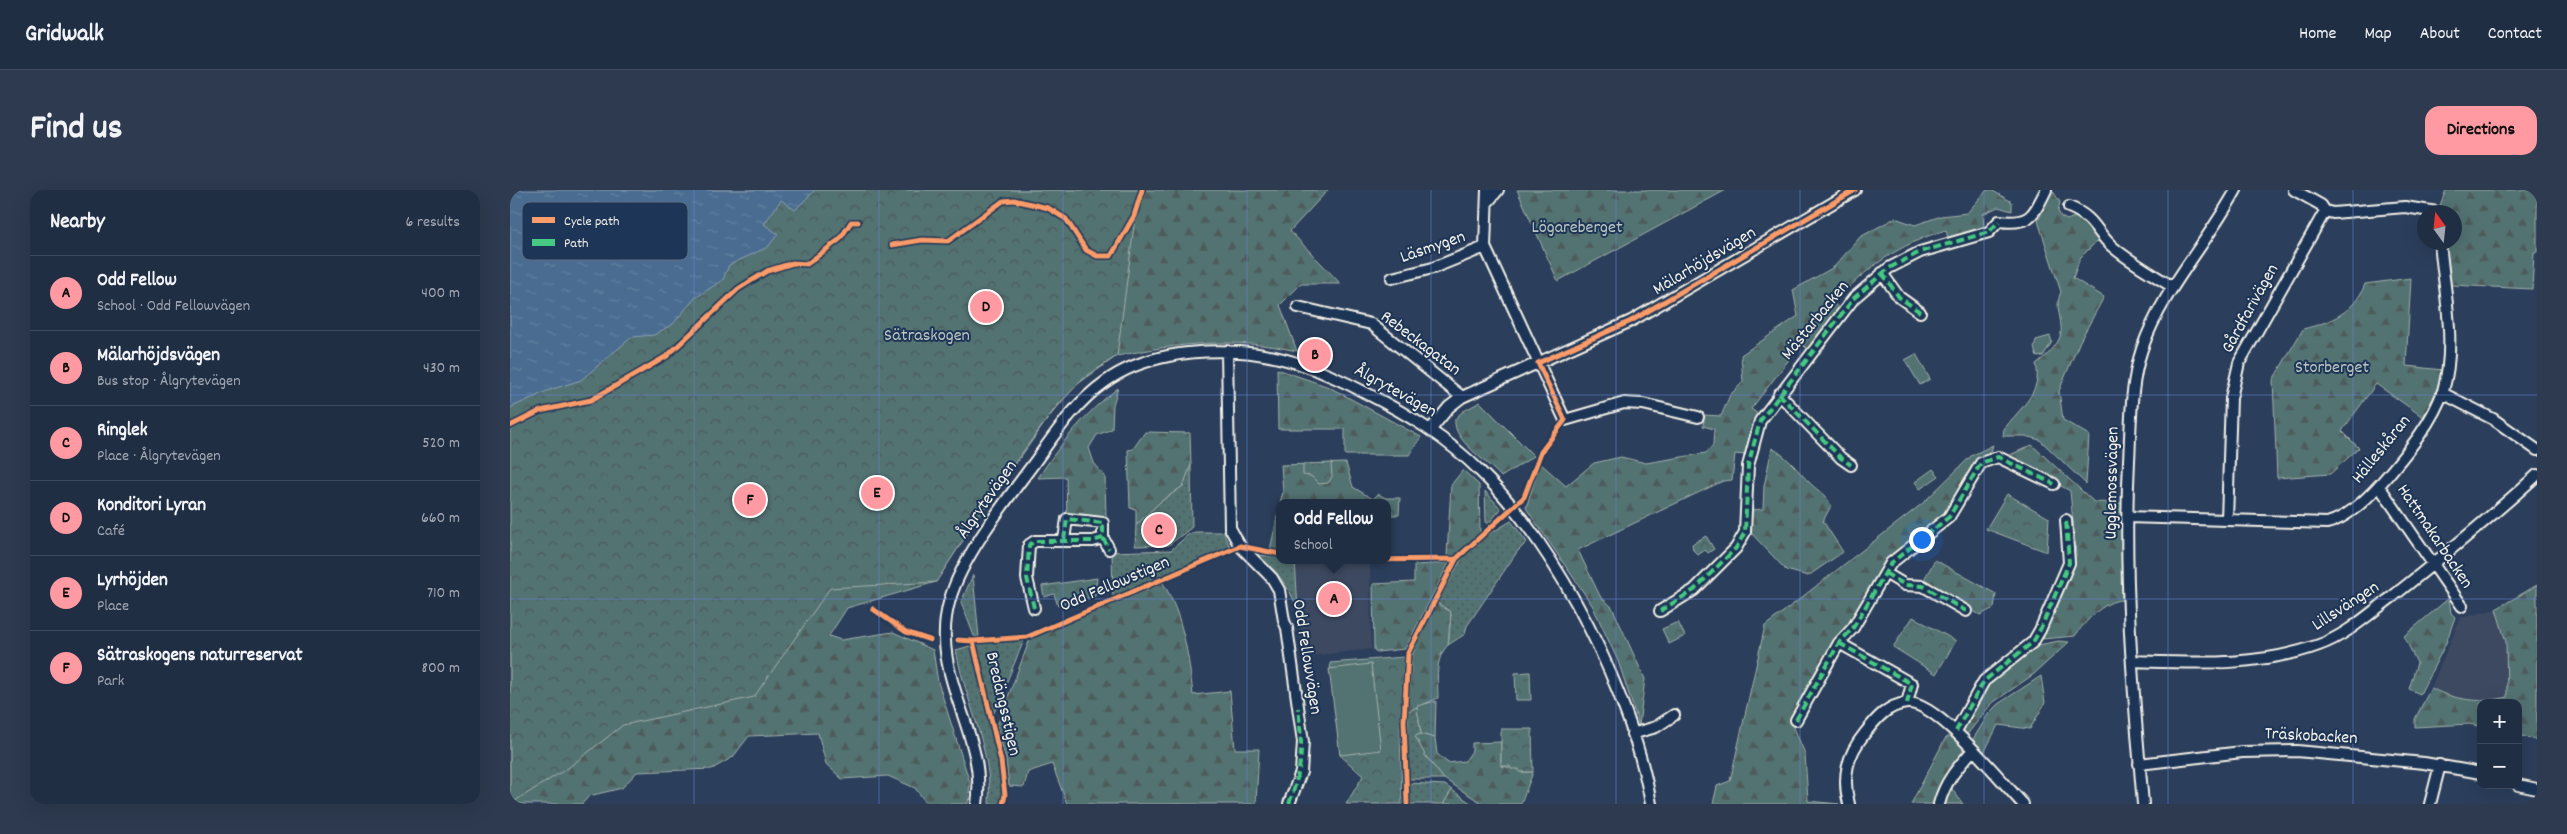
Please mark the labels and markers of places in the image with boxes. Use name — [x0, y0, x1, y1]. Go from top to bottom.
pin: D — [970, 288, 1002, 326]
pin: B — [1299, 336, 1331, 374]
pin: E — [861, 474, 893, 512]
pin: F — [734, 481, 766, 519]
pin: C — [1143, 511, 1175, 549]
pin: A — [1318, 580, 1350, 618]

